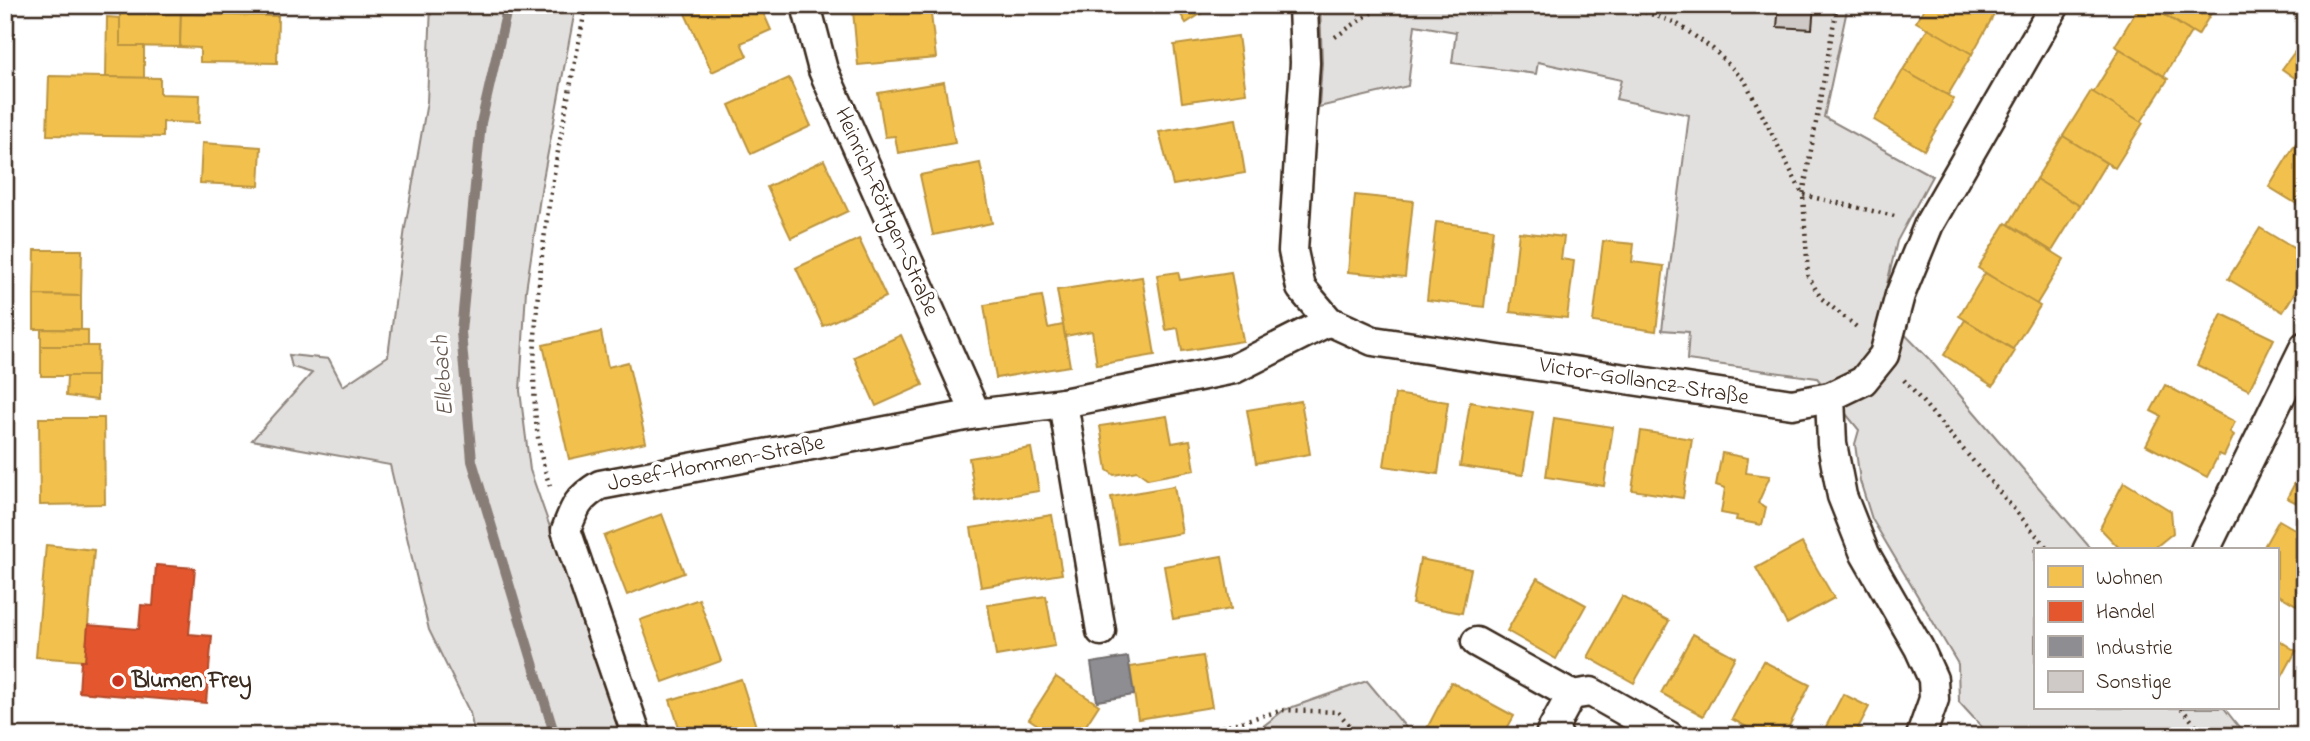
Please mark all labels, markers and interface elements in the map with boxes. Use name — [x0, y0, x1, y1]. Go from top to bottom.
street label: Heinrich-Röttgen-Straße — [824, 102, 947, 323]
water label: Ellebach — [424, 334, 464, 418]
street label: Victor-Gollancz-Straße — [1536, 349, 1752, 415]
street label: Josef-Hommen-Straße — [605, 427, 828, 501]
legend — [2034, 548, 2278, 710]
text: Wohnen — [2096, 564, 2163, 594]
text: Handel — [2096, 598, 2155, 628]
text: Industrie — [2096, 634, 2173, 664]
place label: Blumen Frey — [131, 665, 252, 700]
text: Sonstige — [2096, 668, 2172, 700]
marker: Blumen Frey — [110, 673, 126, 689]

